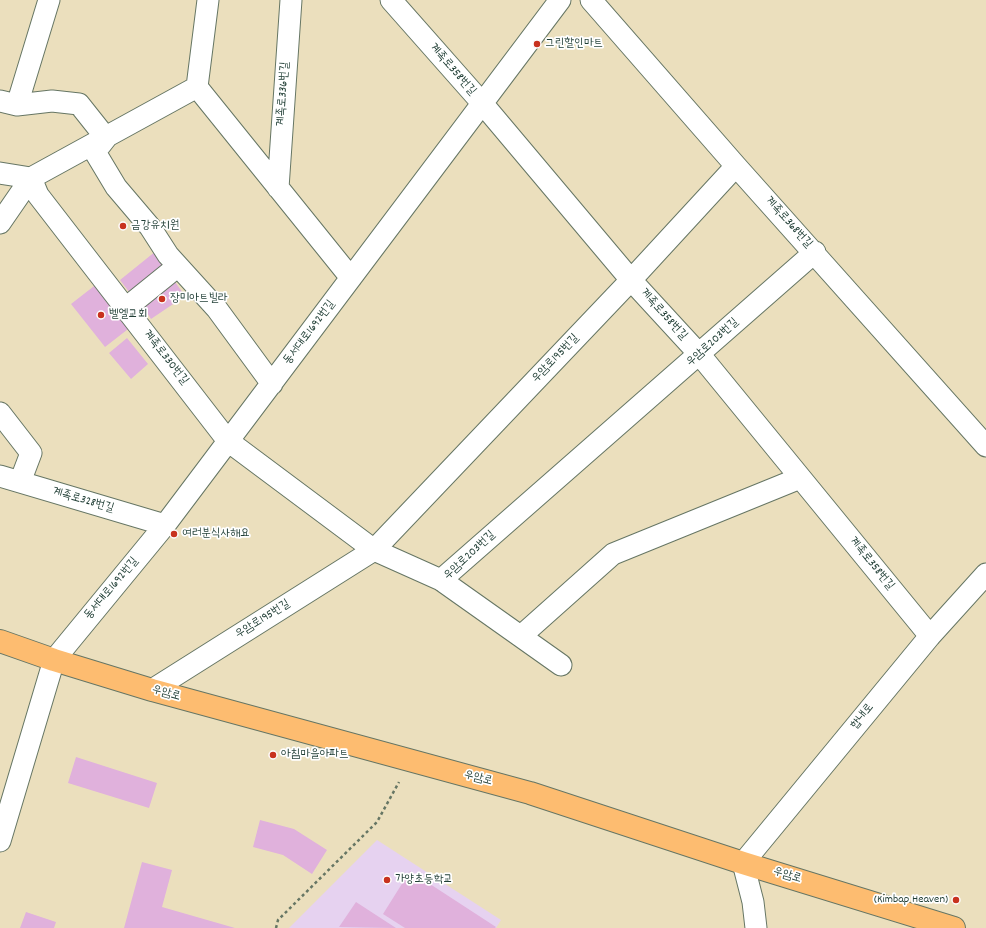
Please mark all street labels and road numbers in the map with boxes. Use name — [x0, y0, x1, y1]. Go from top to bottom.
street label: 계족로358번길 — [426, 41, 478, 99]
street label: 계족로336번길 — [275, 61, 293, 127]
street label: 계족로368번길 — [761, 194, 815, 252]
street label: 계족로358번길 — [636, 286, 690, 344]
street label: 동서대로1692번길 — [281, 298, 339, 368]
street label: 우암로203번길 — [684, 316, 742, 370]
street label: 계족로330번길 — [139, 328, 191, 388]
street label: 우암로195번길 — [529, 332, 583, 386]
street label: 계족로328번길 — [50, 485, 116, 517]
street label: 우암로203번길 — [441, 528, 499, 584]
street label: 계족로358번길 — [845, 535, 897, 593]
street label: 동서대로1692번길 — [82, 555, 142, 623]
street label: 우암로195번길 — [233, 597, 293, 643]
street label: 우암로 — [150, 683, 182, 705]
street label: 합내로 — [848, 701, 878, 733]
street label: 우암로 — [462, 768, 494, 790]
street label: 우암로 — [771, 865, 803, 887]

